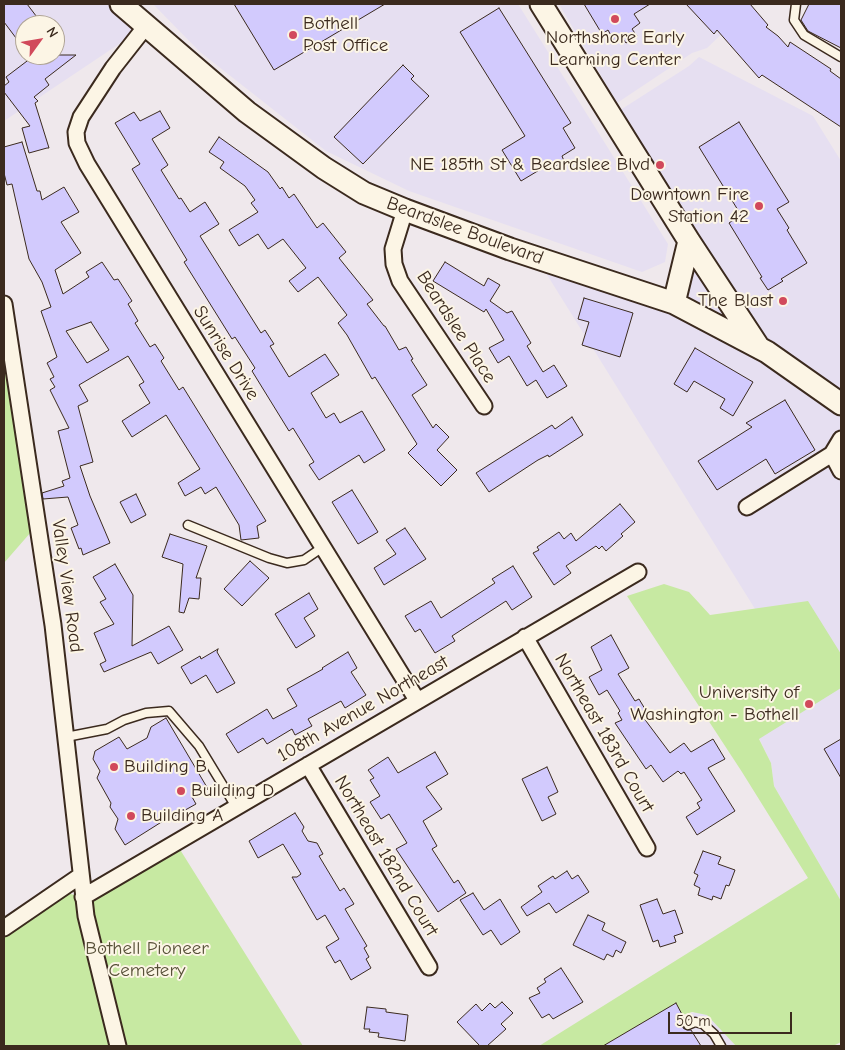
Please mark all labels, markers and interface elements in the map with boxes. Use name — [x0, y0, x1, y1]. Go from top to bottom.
place label: Bothell Post Office — [303, 13, 388, 57]
marker: Northshore Early Learning Center — [609, 13, 621, 25]
north arrow — [15, 15, 65, 65]
text: N — [43, 24, 62, 41]
place label: Northshore Early Learning Center — [546, 27, 684, 71]
marker: Bothell Post Office — [287, 29, 299, 41]
place label: NE 185th St & Beardslee Blvd — [410, 154, 650, 176]
marker: NE 185th St & Beardslee Blvd — [654, 159, 666, 171]
place label: Downtown Fire Station 42 — [630, 184, 749, 228]
street label: Beardslee Boulevard — [383, 192, 547, 270]
marker: Downtown Fire Station 42 — [753, 200, 765, 212]
street label: Beardslee Place — [411, 267, 501, 387]
place label: The Blast — [698, 290, 773, 312]
marker: The Blast — [777, 295, 789, 307]
street label: Sunrise Drive — [188, 302, 264, 404]
street label: Valley View Road — [46, 518, 88, 654]
street label: Northeast 183rd Court — [549, 650, 659, 816]
street label: 108th Avenue Northeast — [274, 651, 452, 767]
place label: University of Washington - Bothell — [630, 682, 799, 726]
marker: University of Washington - Bothell — [803, 698, 815, 710]
place label: Building B — [124, 756, 207, 778]
marker: Building B — [108, 761, 120, 773]
street label: Northeast 182nd Court — [329, 772, 443, 940]
place label: Building D — [191, 780, 274, 802]
marker: Building D — [175, 785, 187, 797]
place label: Building A — [141, 805, 223, 827]
marker: Building A — [125, 810, 137, 822]
park label: Bothell Pioneer Cemetery — [85, 938, 209, 982]
scale bar — [670, 1002, 794, 1034]
text: 50 m — [676, 1012, 711, 1030]

